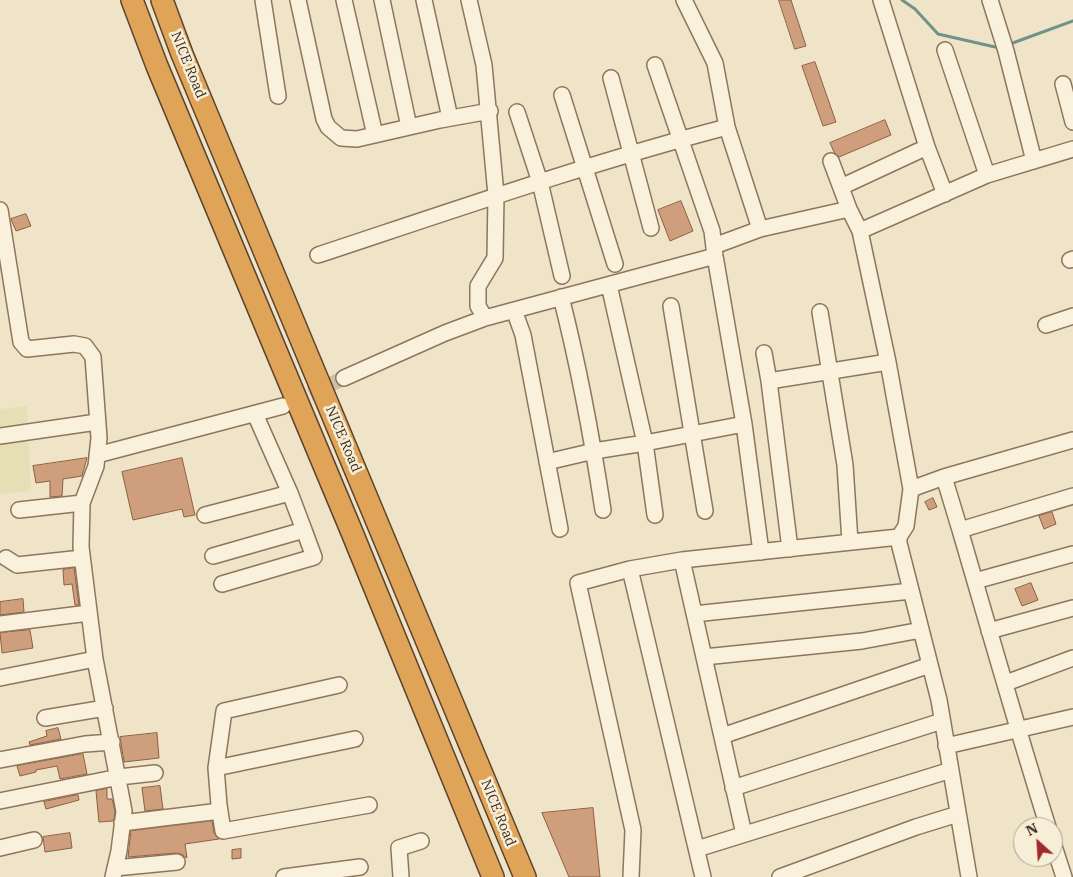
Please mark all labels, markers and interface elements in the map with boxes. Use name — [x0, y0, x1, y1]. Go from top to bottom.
street label: NICE Road — [167, 29, 209, 101]
street label: NICE Road — [322, 403, 364, 475]
street label: NICE Road — [477, 777, 519, 849]
north arrow — [1013, 817, 1063, 867]
text: N — [1023, 819, 1041, 840]

